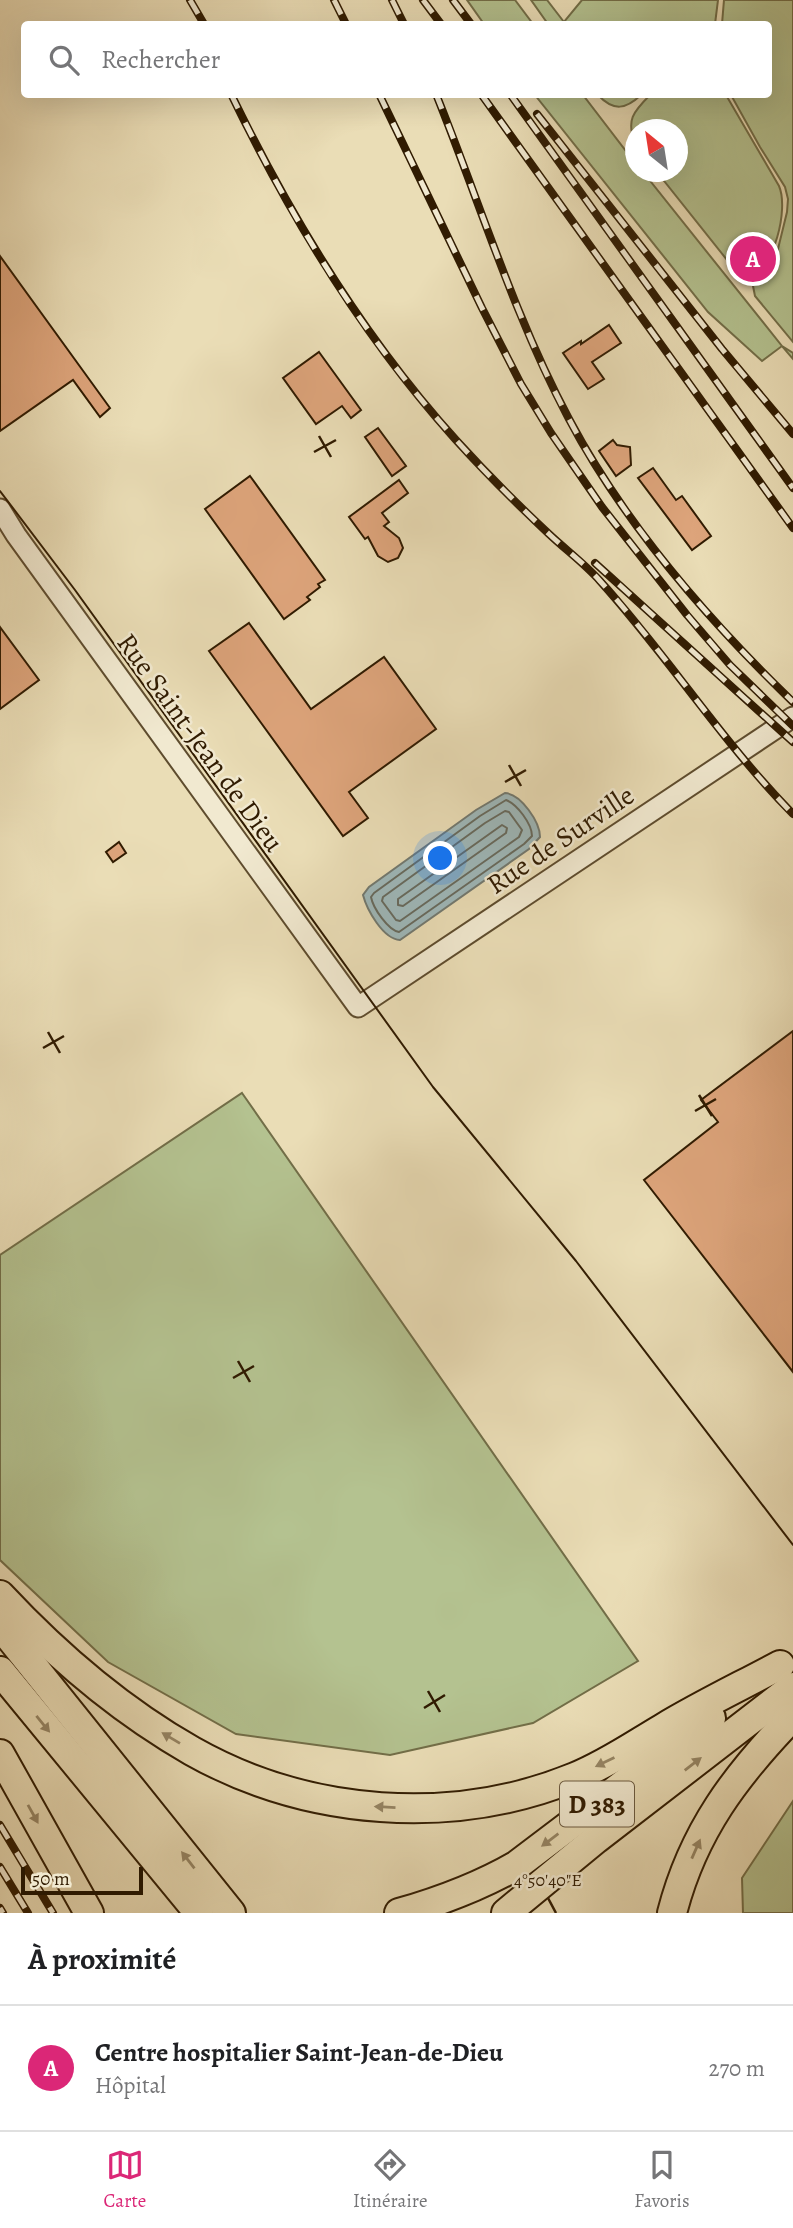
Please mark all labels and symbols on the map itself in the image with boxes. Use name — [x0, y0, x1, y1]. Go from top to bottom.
north arrow — [625, 119, 688, 182]
pin: A — [730, 233, 776, 285]
street label: Rue Saint-Jean de Dieu — [108, 625, 293, 860]
street label: Rue de Surville — [479, 776, 642, 903]
your location — [423, 841, 457, 875]
one-way arrow — [35, 1715, 50, 1732]
one-way arrow — [161, 1732, 180, 1745]
one-way arrow — [684, 1756, 702, 1771]
one-way arrow — [595, 1757, 615, 1768]
road number: D 383 — [560, 1782, 634, 1826]
one-way arrow — [374, 1802, 396, 1813]
one-way arrow — [27, 1804, 39, 1824]
one-way arrow — [541, 1833, 559, 1847]
one-way arrow — [690, 1839, 702, 1859]
one-way arrow — [181, 1851, 196, 1868]
scale bar — [21, 1864, 144, 1896]
text: 4°50'40"E — [514, 1868, 582, 1892]

